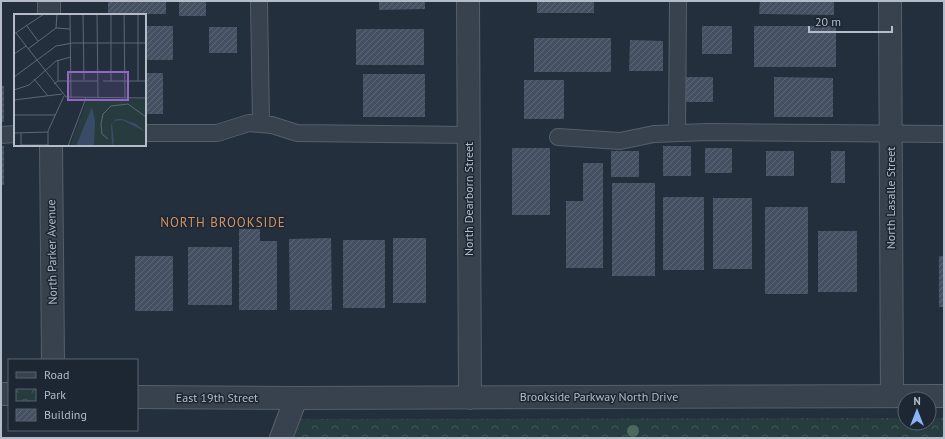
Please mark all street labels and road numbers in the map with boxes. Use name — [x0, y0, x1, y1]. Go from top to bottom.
street label: North Dearborn Street — [461, 142, 476, 256]
street label: North Lasalle Street — [883, 147, 898, 249]
street label: North Parker Avenue — [43, 199, 60, 305]
street label: Brookside Parkway North Drive — [520, 389, 678, 404]
street label: East 19th Street — [176, 390, 258, 405]

